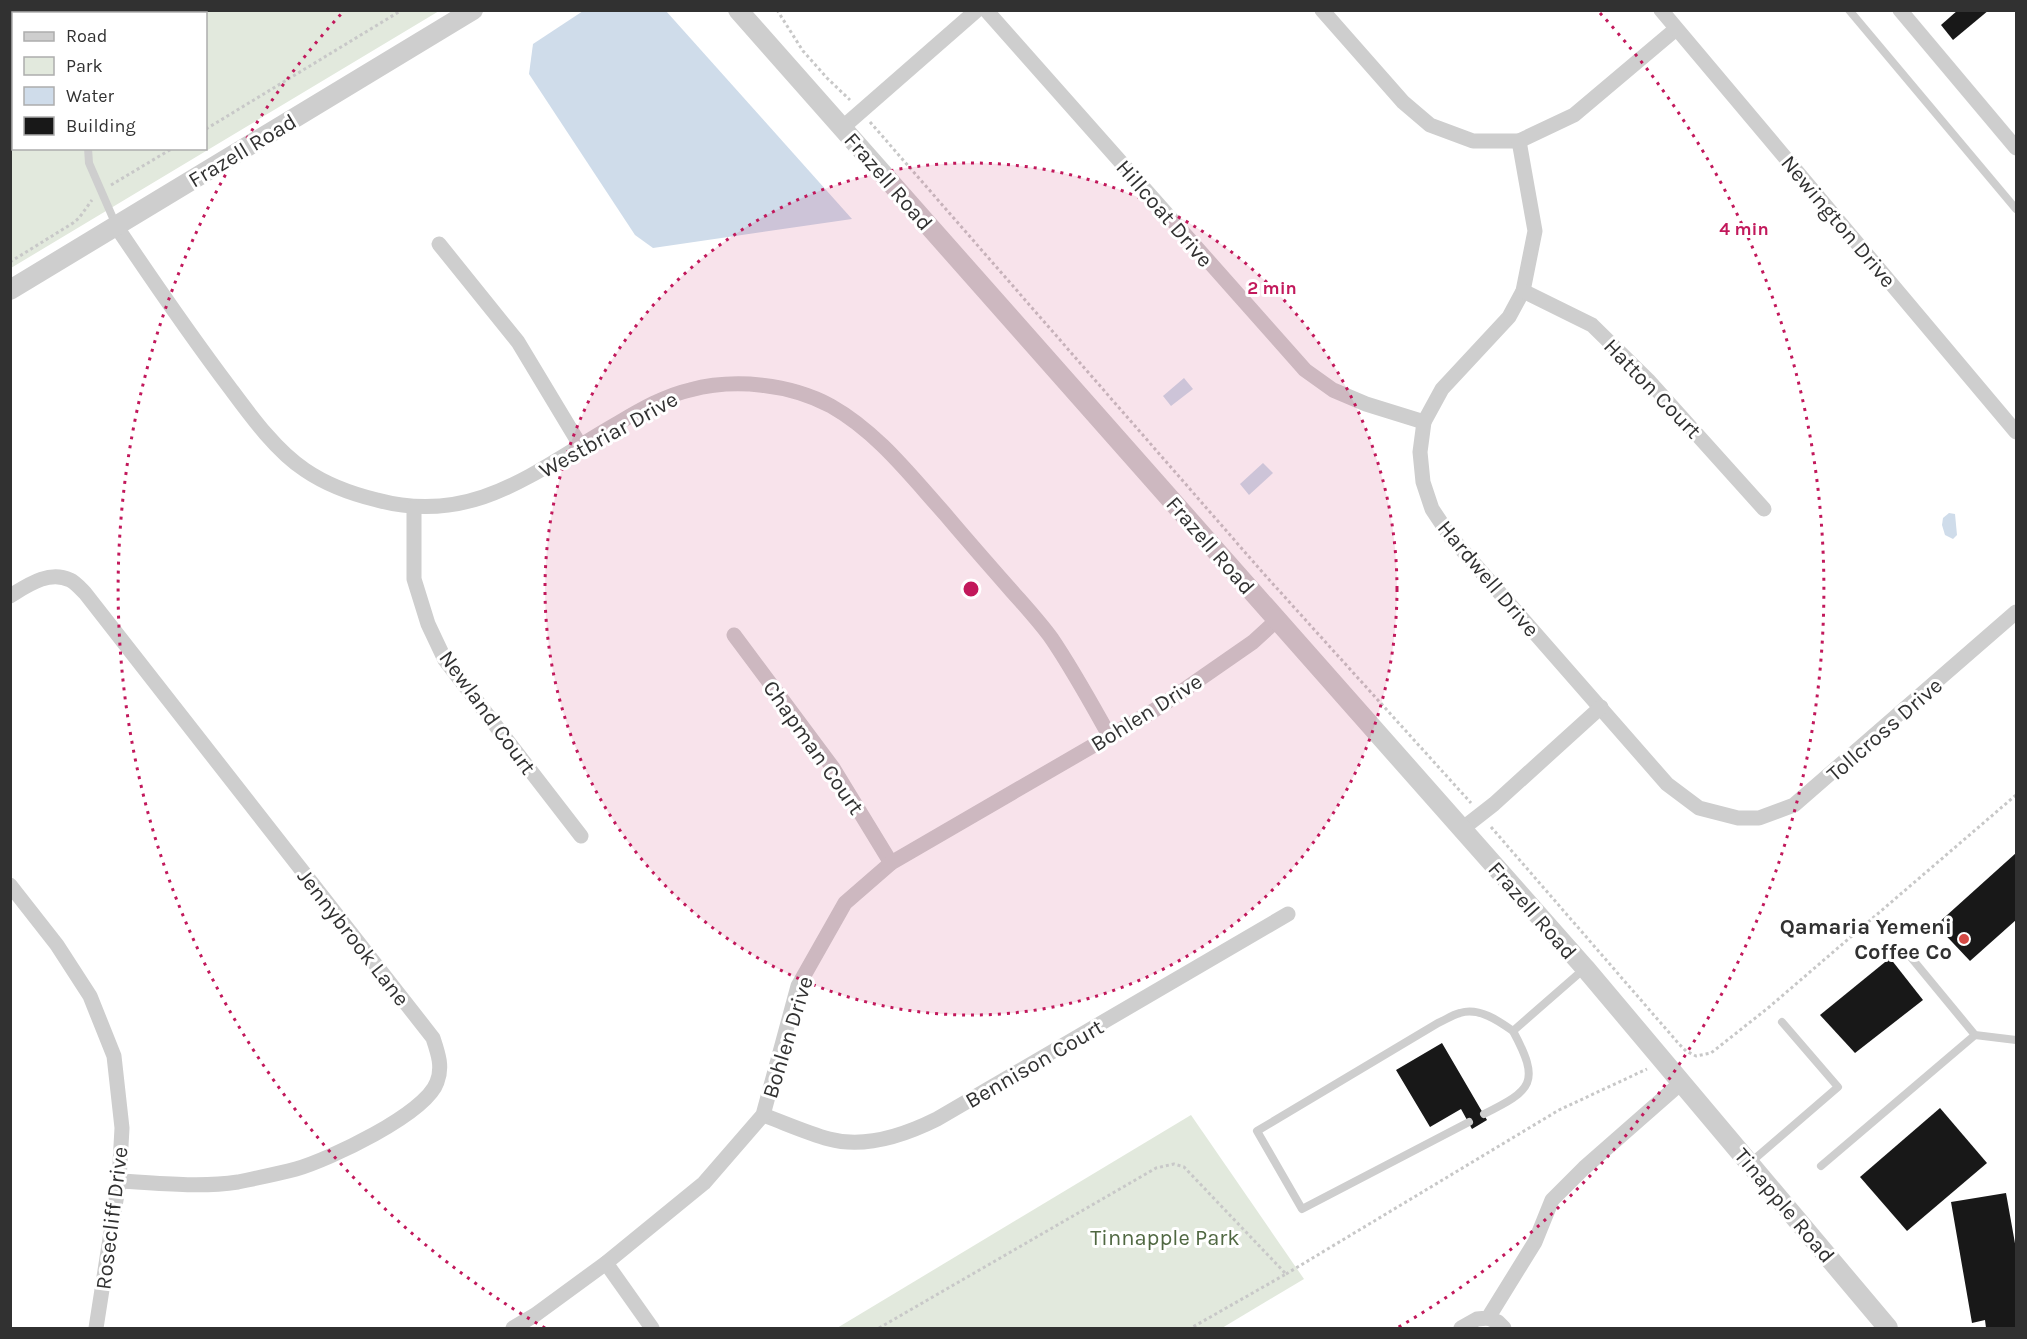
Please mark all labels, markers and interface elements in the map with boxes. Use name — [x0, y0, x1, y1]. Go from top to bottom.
legend — [12, 12, 207, 150]
text: Road — [66, 25, 107, 47]
text: Park — [66, 55, 103, 77]
text: Water — [66, 85, 114, 107]
street label: Frazell Road — [184, 108, 301, 193]
text: Building — [66, 115, 136, 137]
street label: Frazell Road — [839, 127, 938, 236]
street label: Newington Drive — [1775, 150, 1901, 293]
street label: Hillcoat Drive — [1110, 155, 1218, 273]
text: 4 min — [1719, 218, 1769, 240]
text: 2 min — [1247, 277, 1297, 299]
street label: Hatton Court — [1598, 333, 1706, 444]
street label: Westbriar Drive — [535, 386, 682, 484]
street label: Frazell Road — [1161, 491, 1260, 600]
street label: Hardwell Drive — [1432, 515, 1544, 642]
centre of rings — [961, 579, 981, 599]
street label: Newland Court — [433, 645, 541, 780]
street label: Bohlen Drive — [1086, 668, 1207, 757]
street label: Tollcross Drive — [1822, 672, 1948, 787]
street label: Chapman Court — [757, 675, 869, 820]
street label: Frazell Road — [1483, 856, 1582, 965]
street label: Jennybrook Lane — [292, 864, 415, 1011]
place label: Qamaria Yemeni Coffee Co — [1780, 914, 1952, 965]
marker: Qamaria Yemeni Coffee Co — [1957, 932, 1971, 946]
street label: Bohlen Drive — [757, 973, 819, 1101]
street label: Bennison Court — [961, 1014, 1108, 1114]
street label: Tinapple Road — [1729, 1143, 1840, 1268]
street label: Rosecliff Drive — [90, 1145, 134, 1291]
park label: Tinnapple Park — [1090, 1225, 1240, 1251]

